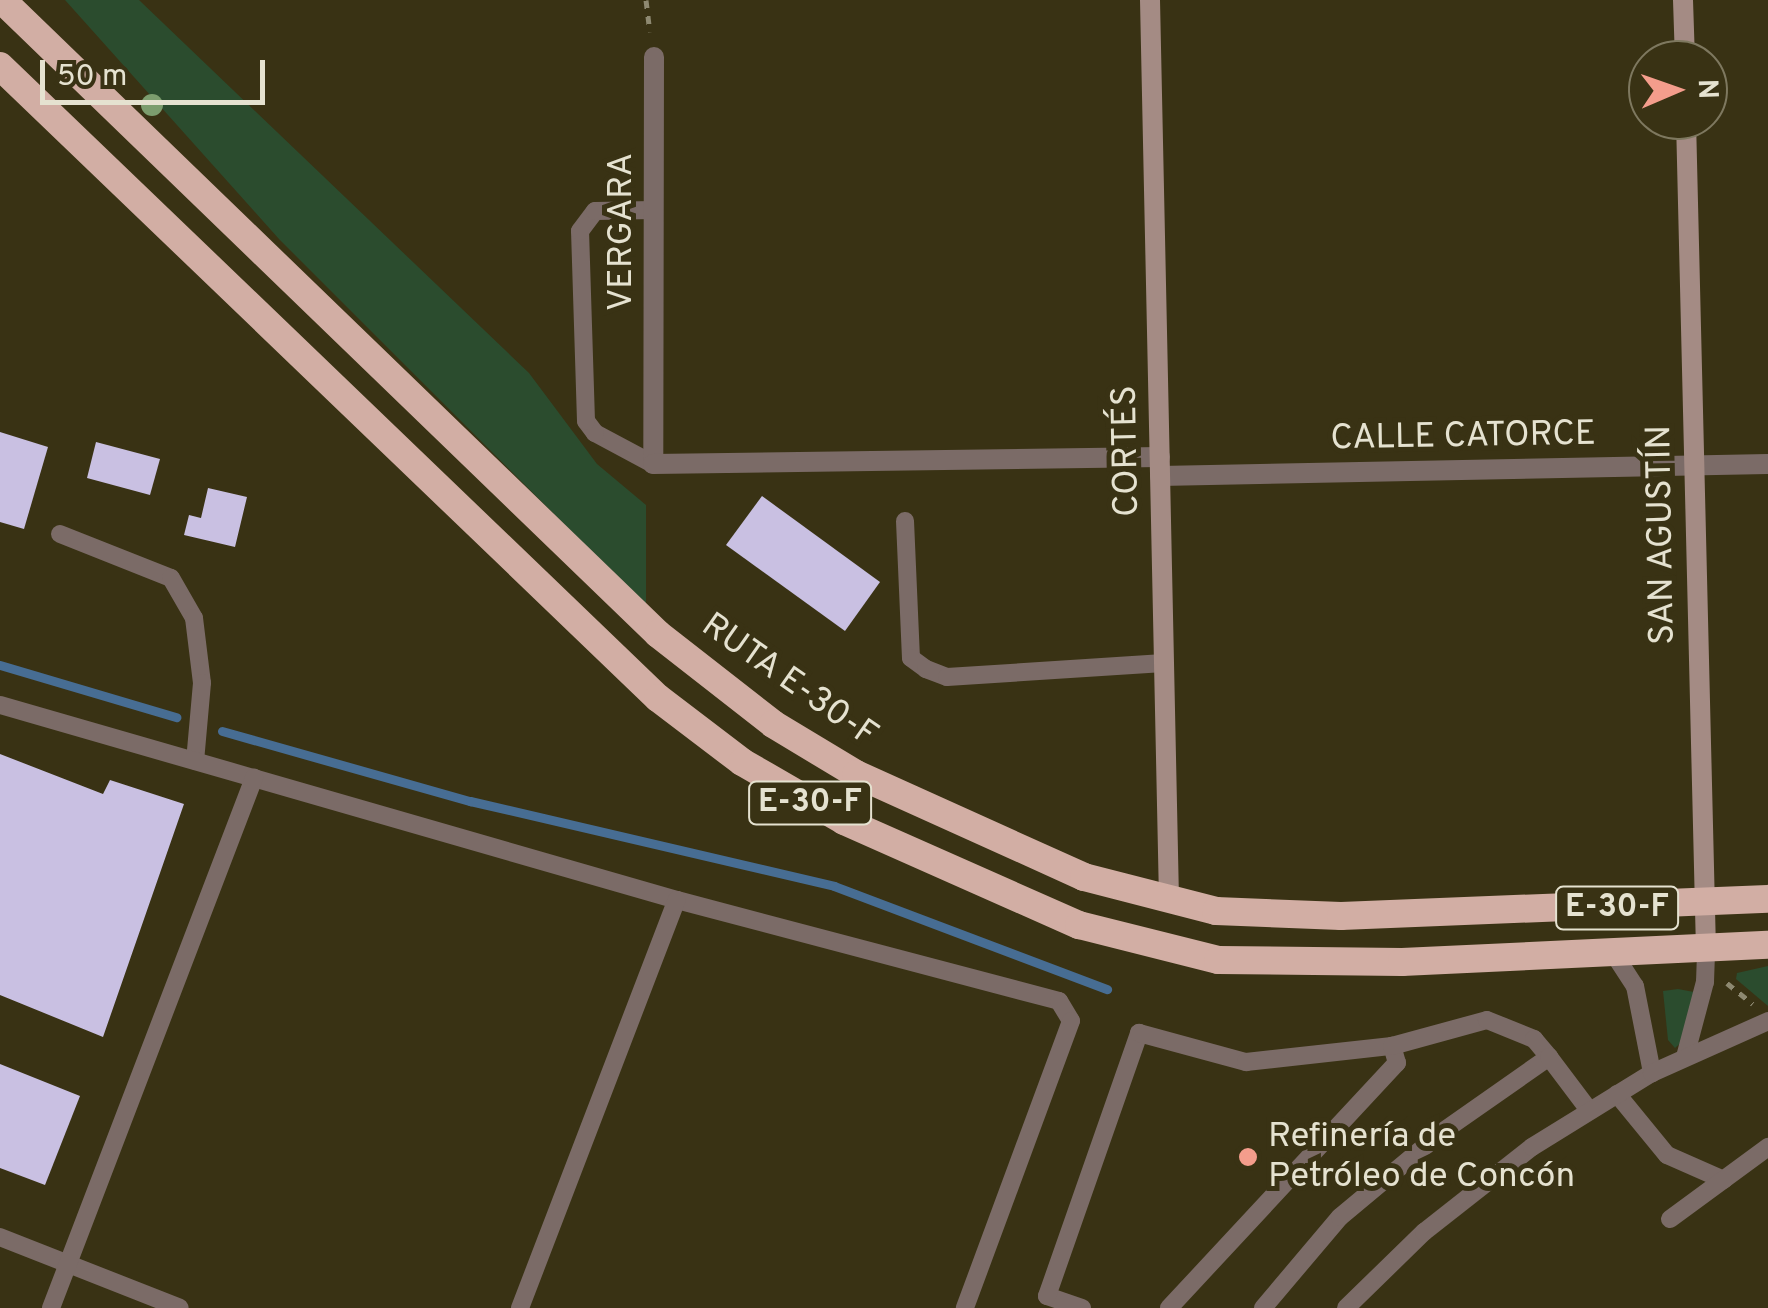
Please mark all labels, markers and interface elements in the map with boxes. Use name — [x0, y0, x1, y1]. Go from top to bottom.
scale bar — [45, 40, 270, 102]
north arrow — [1628, 40, 1728, 140]
text: 50 m — [57, 59, 127, 96]
text: N — [1688, 78, 1724, 100]
street label: VERGARA — [601, 153, 643, 311]
street label: CORTÉS — [1105, 385, 1149, 517]
street label: CALLE CATORCE — [1330, 414, 1596, 460]
street label: SAN AGUSTÍN — [1639, 424, 1685, 646]
street label: RUTA E-30-F — [693, 605, 885, 757]
road number: E-30-F — [748, 776, 872, 830]
road number: E-30-F — [1554, 881, 1680, 935]
place label: Refinería de Petróleo de Concón — [1268, 1116, 1575, 1198]
marker: Refinería de Petróleo de Concón — [1237, 1146, 1259, 1168]

